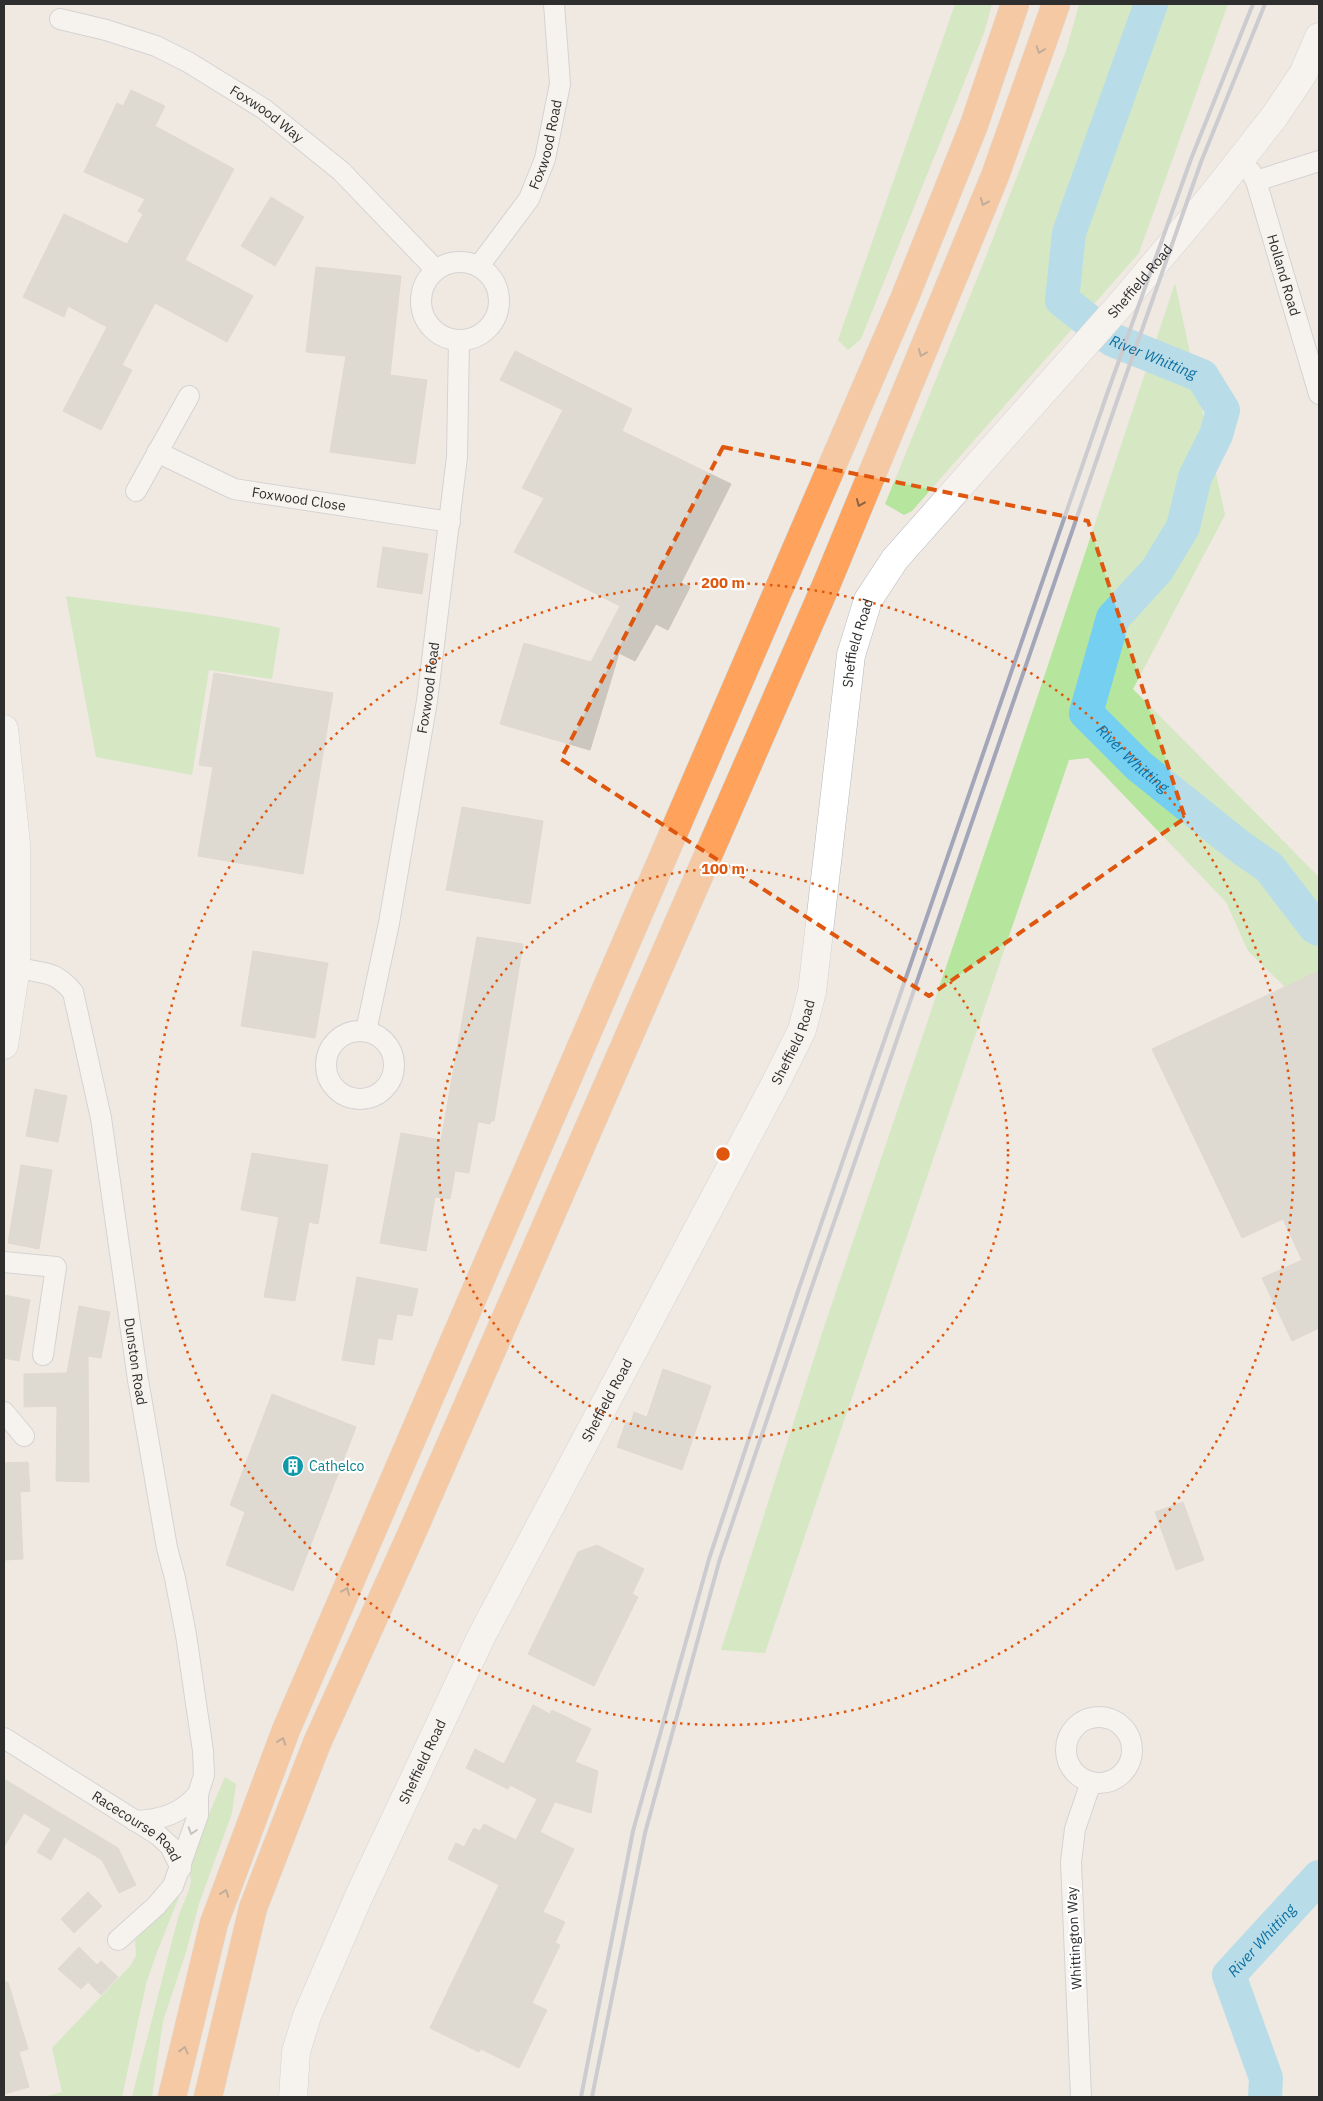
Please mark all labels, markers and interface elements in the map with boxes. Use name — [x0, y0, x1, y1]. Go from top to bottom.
one-way arrow — [1035, 45, 1045, 53]
street label: Foxwood Way — [227, 81, 307, 146]
street label: Foxwood Road — [525, 98, 566, 192]
one-way arrow — [980, 198, 990, 206]
street label: Holland Road — [1263, 232, 1304, 318]
street label: Sheffield Road — [1103, 241, 1176, 322]
water label: River Whitting — [1107, 330, 1201, 383]
one-way arrow — [918, 348, 929, 357]
street label: Foxwood Close — [251, 483, 347, 515]
one-way arrow — [856, 498, 867, 507]
text: 200 m — [701, 573, 745, 592]
street label: Sheffield Road — [838, 596, 877, 689]
street label: Foxwood Road — [413, 641, 443, 735]
water label: River Whitting — [1093, 720, 1174, 797]
text: 100 m — [701, 859, 745, 878]
street label: Sheffield Road — [767, 998, 819, 1088]
centre of rings — [714, 1145, 732, 1163]
street label: Dunston Road — [120, 1316, 151, 1407]
street label: Sheffield Road — [577, 1356, 636, 1445]
building icon: Cathelco — [281, 1454, 305, 1478]
place label: Cathelco — [309, 1457, 364, 1475]
one-way arrow — [339, 1587, 350, 1596]
street label: Sheffield Road — [395, 1717, 450, 1807]
one-way arrow — [276, 1737, 286, 1745]
street label: Racecourse Road — [89, 1787, 185, 1864]
one-way arrow — [188, 1827, 198, 1835]
street label: Whittington Way — [1062, 1886, 1086, 1990]
one-way arrow — [219, 1889, 229, 1898]
water label: River Whitting — [1223, 1899, 1300, 1980]
one-way arrow — [178, 2045, 189, 2054]

